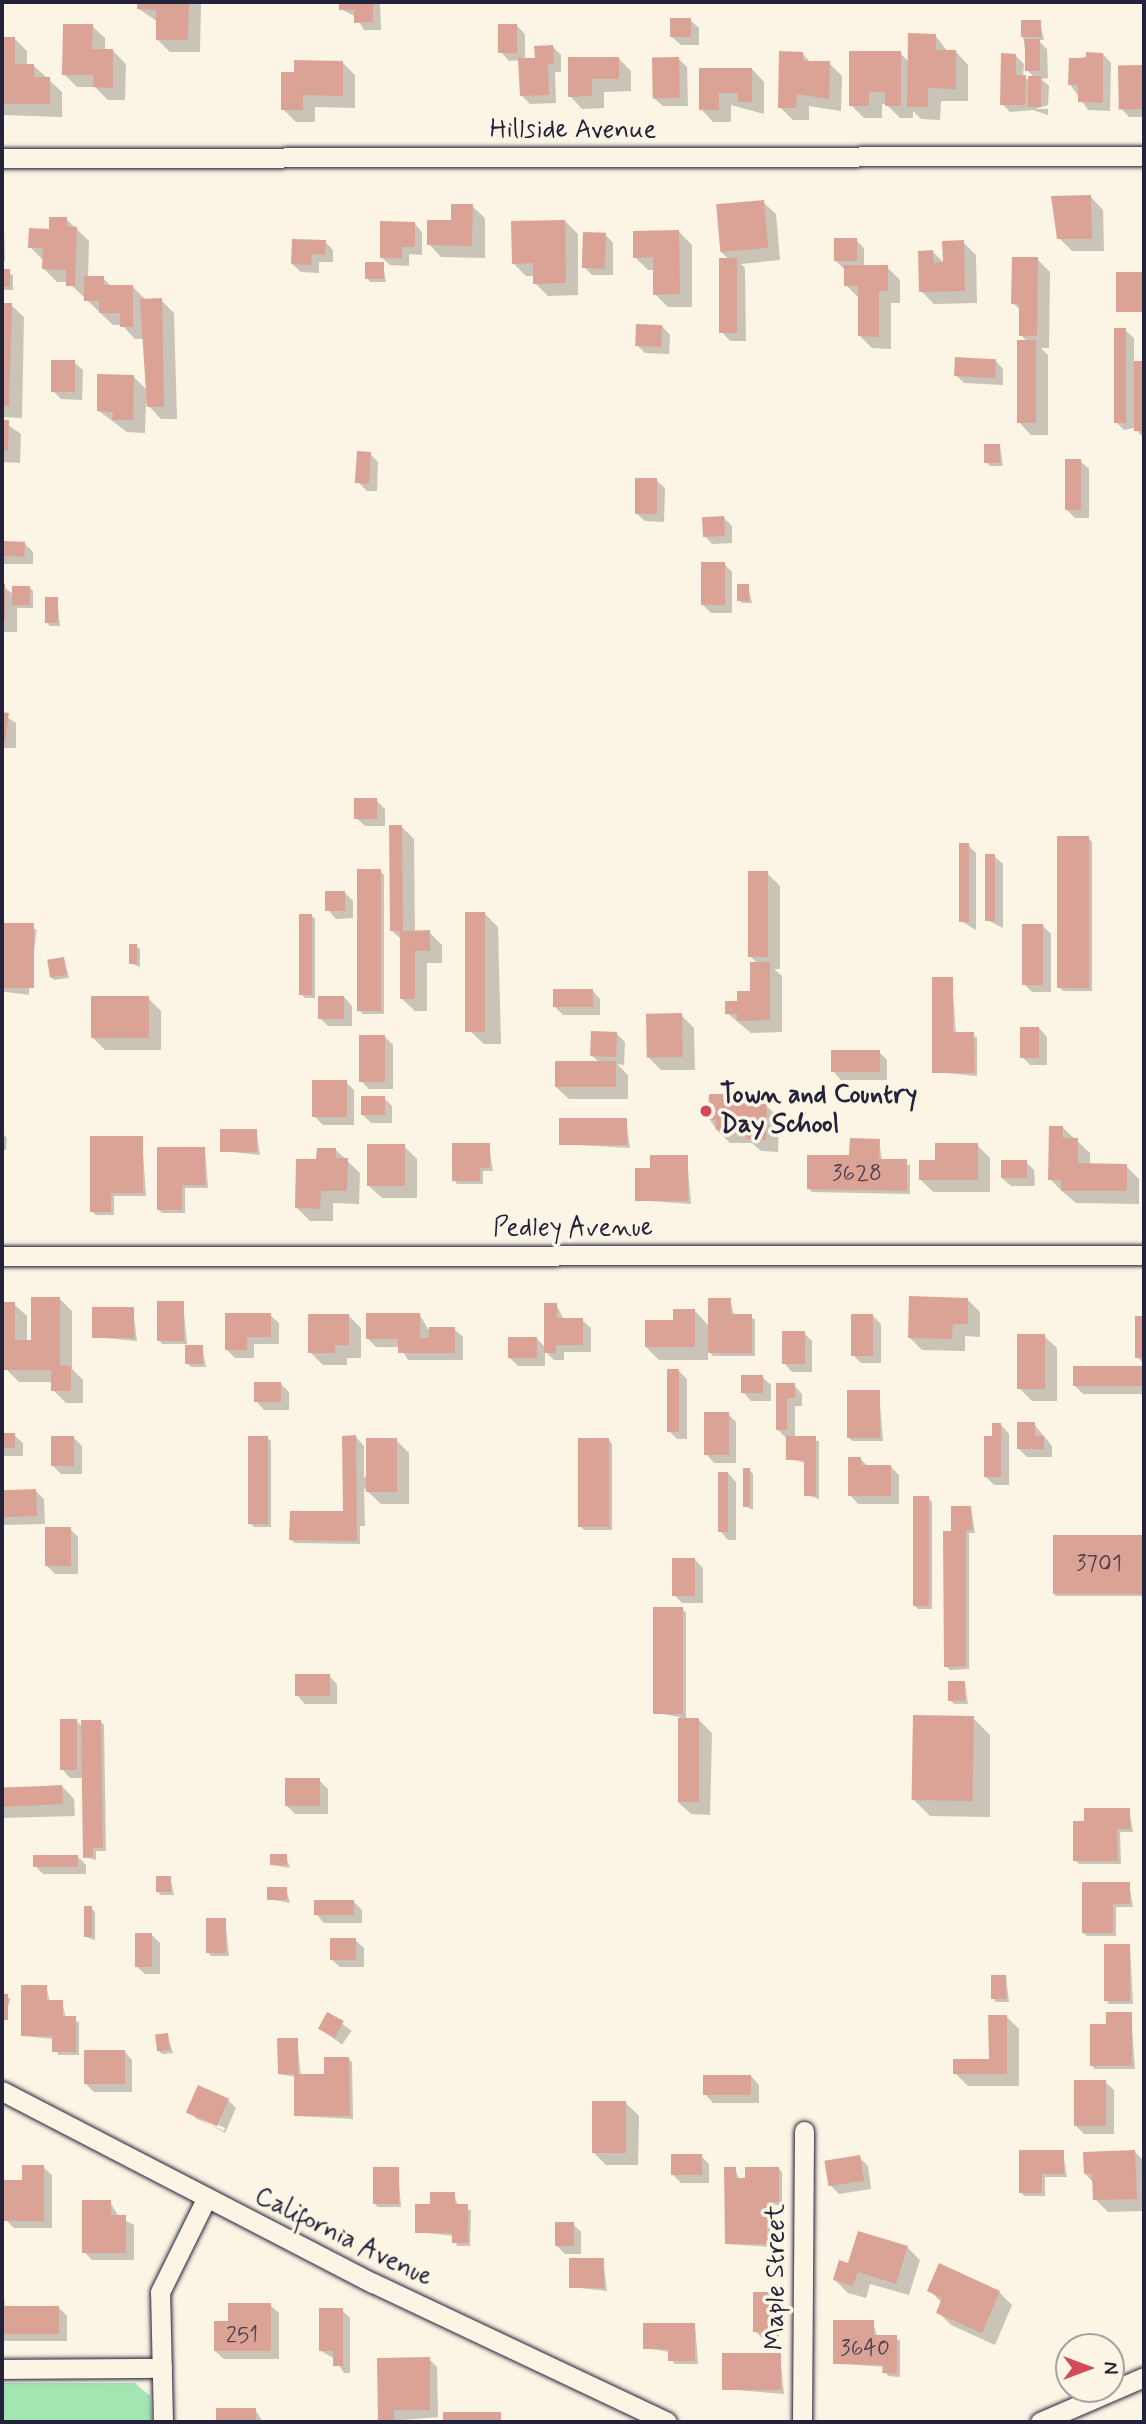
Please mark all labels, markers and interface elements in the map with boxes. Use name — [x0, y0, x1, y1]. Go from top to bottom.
street label: Hillside Avenue — [490, 115, 656, 147]
place label: Town and Country Day School — [720, 1080, 925, 1142]
marker: Town and Country Day School — [698, 1103, 714, 1119]
house number: 3628 — [832, 1160, 882, 1188]
street label: Pedley Avenue — [494, 1213, 652, 1245]
house number: 3701 — [1076, 1550, 1122, 1578]
street label: California Avenue — [247, 2181, 439, 2295]
street label: Maple Street — [761, 2204, 793, 2350]
house number: 251 — [226, 2322, 258, 2350]
north arrow — [1055, 2333, 1125, 2403]
house number: 3640 — [840, 2335, 890, 2363]
text: N — [1097, 2362, 1122, 2374]

